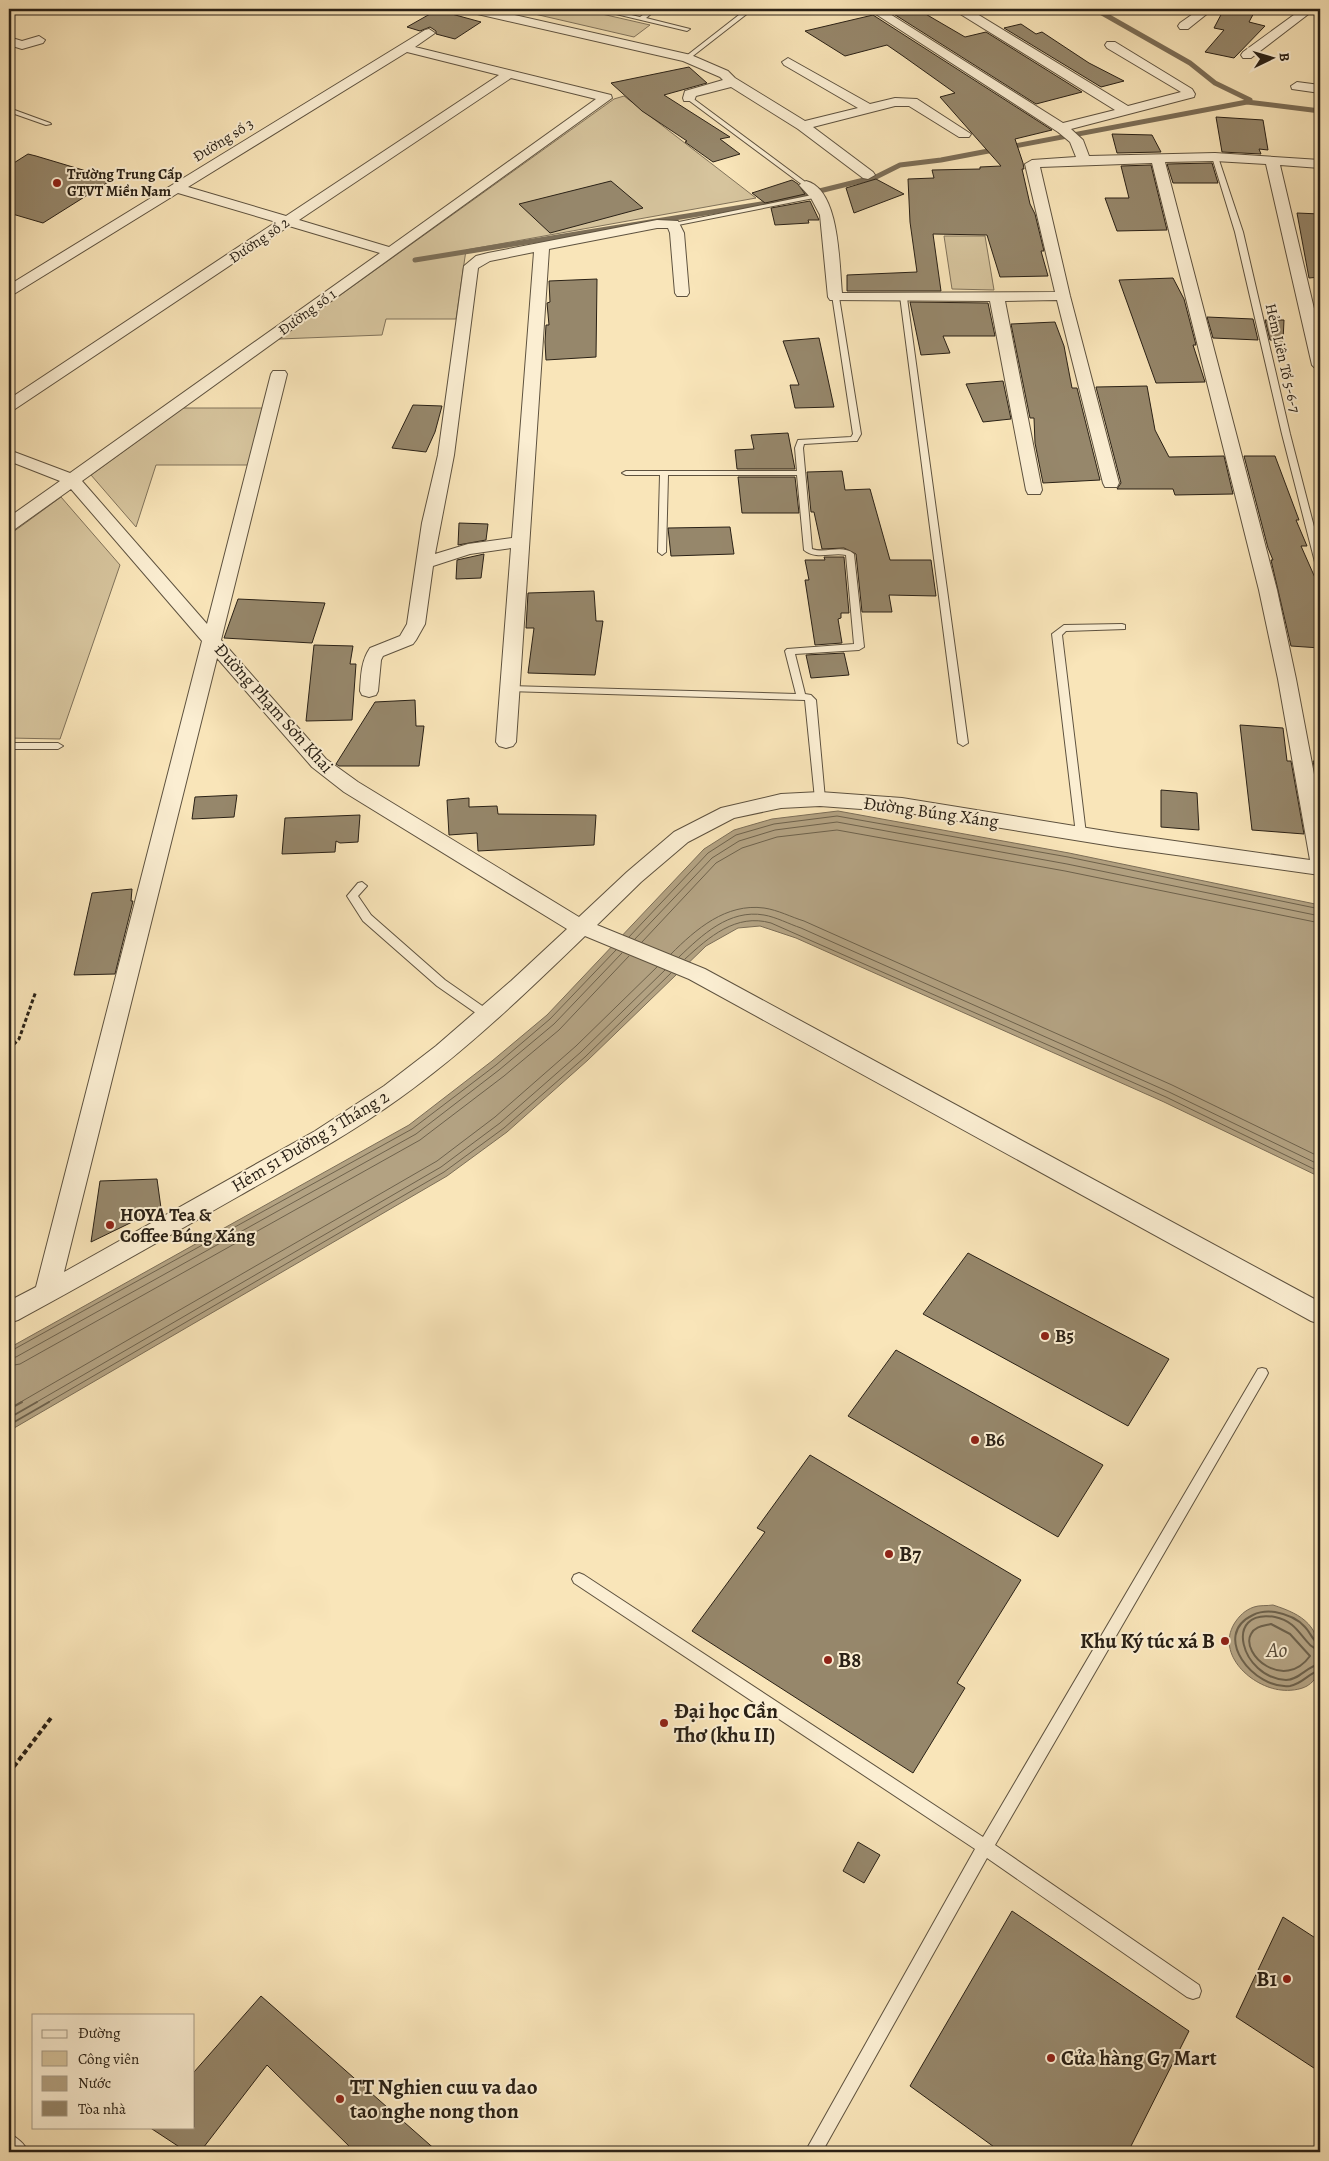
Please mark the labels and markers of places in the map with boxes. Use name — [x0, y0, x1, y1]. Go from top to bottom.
place label: Trường Trung Cấp GTVT Miền Nam — [67, 164, 182, 201]
marker: Trường Trung Cấp GTVT Miền Nam — [51, 177, 63, 189]
place label: HOYA Tea & Coffee Búng Xáng — [120, 1203, 256, 1248]
marker: HOYA Tea & Coffee Búng Xáng — [104, 1219, 116, 1231]
place label: B5 — [1055, 1324, 1074, 1348]
marker: B5 — [1039, 1330, 1051, 1342]
place label: B6 — [985, 1428, 1005, 1452]
marker: B6 — [969, 1434, 981, 1446]
place label: B7 — [899, 1540, 921, 1568]
marker: B7 — [883, 1548, 895, 1560]
place label: Khu Ký túc xá B — [1080, 1627, 1215, 1655]
marker: Khu Ký túc xá B — [1219, 1635, 1231, 1647]
place label: B8 — [838, 1646, 861, 1674]
marker: B8 — [822, 1654, 834, 1666]
place label: Đại học Cần Thơ (khu II) — [674, 1697, 778, 1749]
marker: Đại học Cần Thơ (khu II) — [658, 1717, 670, 1729]
place label: B1 — [1256, 1965, 1277, 1993]
marker: B1 — [1281, 1973, 1293, 1985]
place label: Cửa hàng G7 Mart — [1061, 2044, 1217, 2072]
marker: Cửa hàng G7 Mart — [1045, 2052, 1057, 2064]
place label: TT Nghien cuu va dao tao nghe nong thon — [350, 2073, 538, 2125]
marker: TT Nghien cuu va dao tao nghe nong thon — [334, 2093, 346, 2105]

